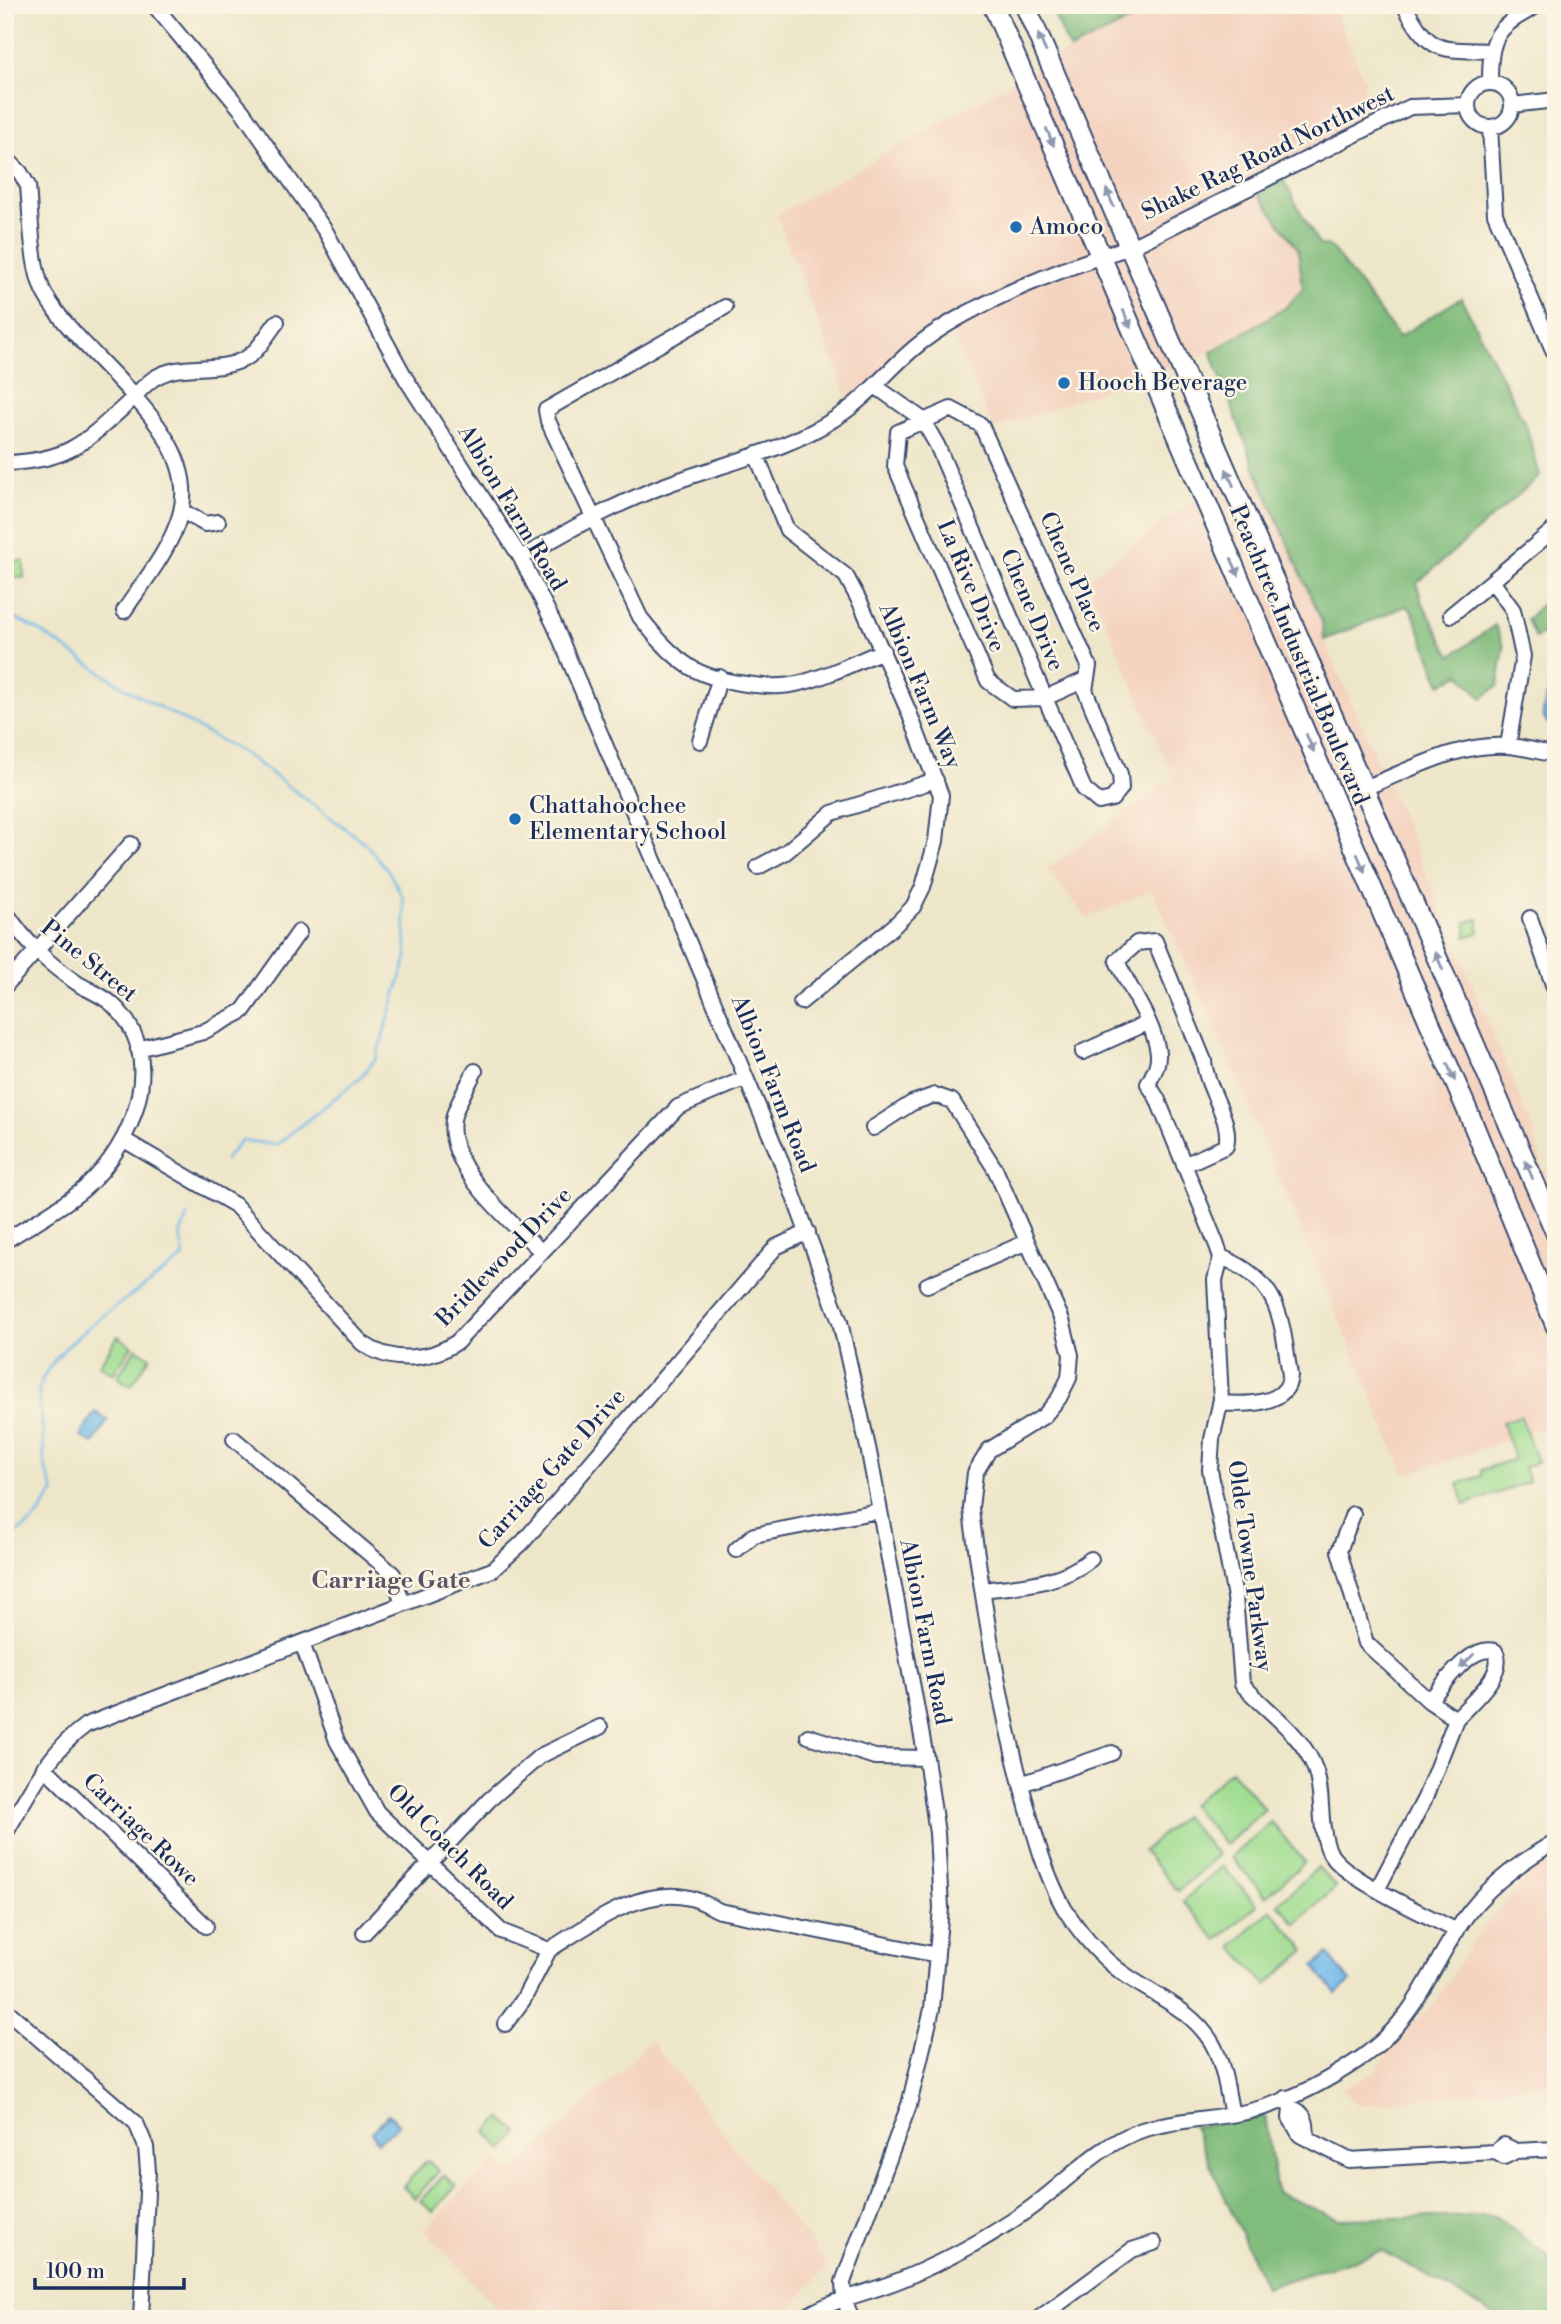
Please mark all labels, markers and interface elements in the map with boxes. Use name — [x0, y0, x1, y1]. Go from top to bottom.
one-way arrow — [1036, 32, 1047, 53]
street label: Shake Rag Road Northwest — [1137, 80, 1399, 226]
one-way arrow — [1045, 127, 1056, 148]
one-way arrow — [1104, 188, 1115, 209]
place label: Amoco — [1029, 213, 1103, 241]
marker: Amoco — [1008, 219, 1024, 235]
one-way arrow — [1122, 308, 1133, 329]
place label: Hooch Beverage — [1078, 369, 1247, 397]
marker: Hooch Beverage — [1056, 375, 1072, 391]
street label: Albion Farm Road — [451, 419, 573, 596]
one-way arrow — [1224, 468, 1236, 488]
street label: Peachtree Industrial Boulevard — [1223, 501, 1375, 809]
street label: Chene Place — [1033, 508, 1111, 636]
street label: La Rive Drive — [931, 516, 1011, 656]
street label: Chene Drive — [994, 545, 1070, 675]
one-way arrow — [1229, 557, 1240, 578]
street label: Albion Farm Way — [872, 598, 968, 774]
one-way arrow — [1305, 732, 1316, 753]
place label: Chattahoochee Elementary School — [529, 792, 727, 846]
marker: Chattahoochee Elementary School — [507, 811, 523, 827]
one-way arrow — [1356, 853, 1367, 874]
street label: Pine Street — [35, 914, 143, 1008]
one-way arrow — [1433, 950, 1444, 971]
street label: Albion Farm Road — [724, 990, 821, 1177]
one-way arrow — [1445, 1062, 1457, 1082]
one-way arrow — [1523, 1160, 1535, 1180]
street label: Bridlewood Drive — [430, 1181, 578, 1333]
street label: Carriage Gate Drive — [472, 1383, 632, 1555]
street label: Olde Towne Parkway — [1221, 1459, 1279, 1674]
street label: Albion Farm Road — [893, 1536, 957, 1727]
district label: Carriage Gate — [311, 1566, 471, 1596]
one-way arrow — [1459, 1653, 1476, 1669]
street label: Carriage Rowe — [77, 1767, 205, 1893]
street label: Old Coach Road — [381, 1778, 519, 1916]
scale bar — [35, 2247, 184, 2291]
text: 100 m — [46, 2259, 105, 2285]

